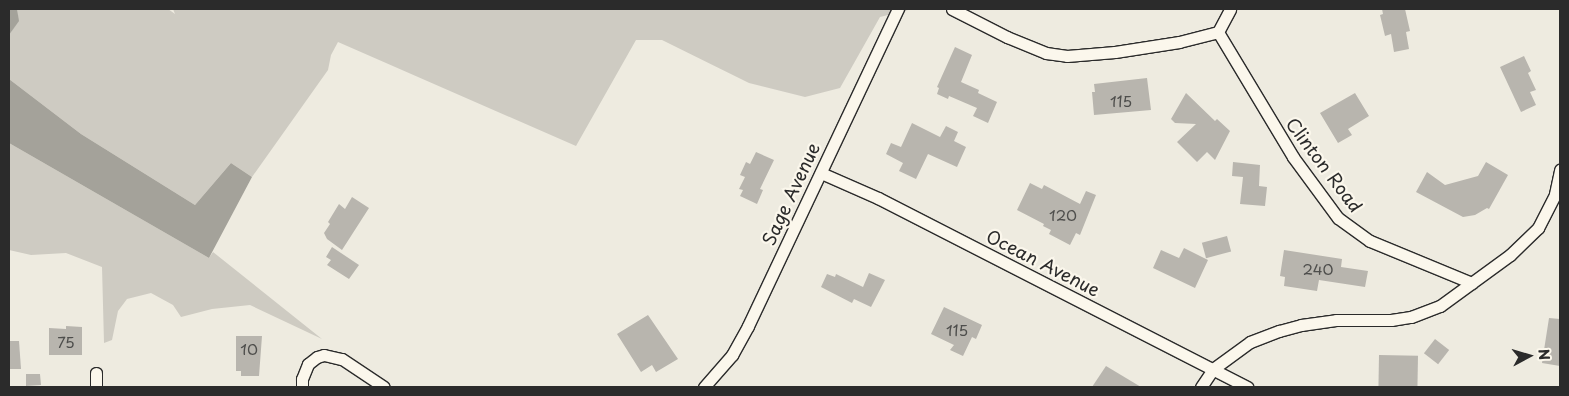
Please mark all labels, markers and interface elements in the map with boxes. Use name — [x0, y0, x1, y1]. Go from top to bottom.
house number: 115 — [1110, 92, 1132, 110]
street label: Clinton Road — [1282, 114, 1366, 216]
street label: Sage Avenue — [758, 140, 824, 248]
house number: 120 — [1049, 206, 1077, 224]
street label: Ocean Avenue — [983, 225, 1103, 301]
house number: 240 — [1302, 260, 1334, 278]
house number: 115 — [946, 321, 968, 339]
north arrow — [1504, 331, 1554, 381]
house number: 75 — [57, 333, 75, 351]
house number: 10 — [240, 340, 258, 358]
text: N — [1533, 348, 1555, 361]

